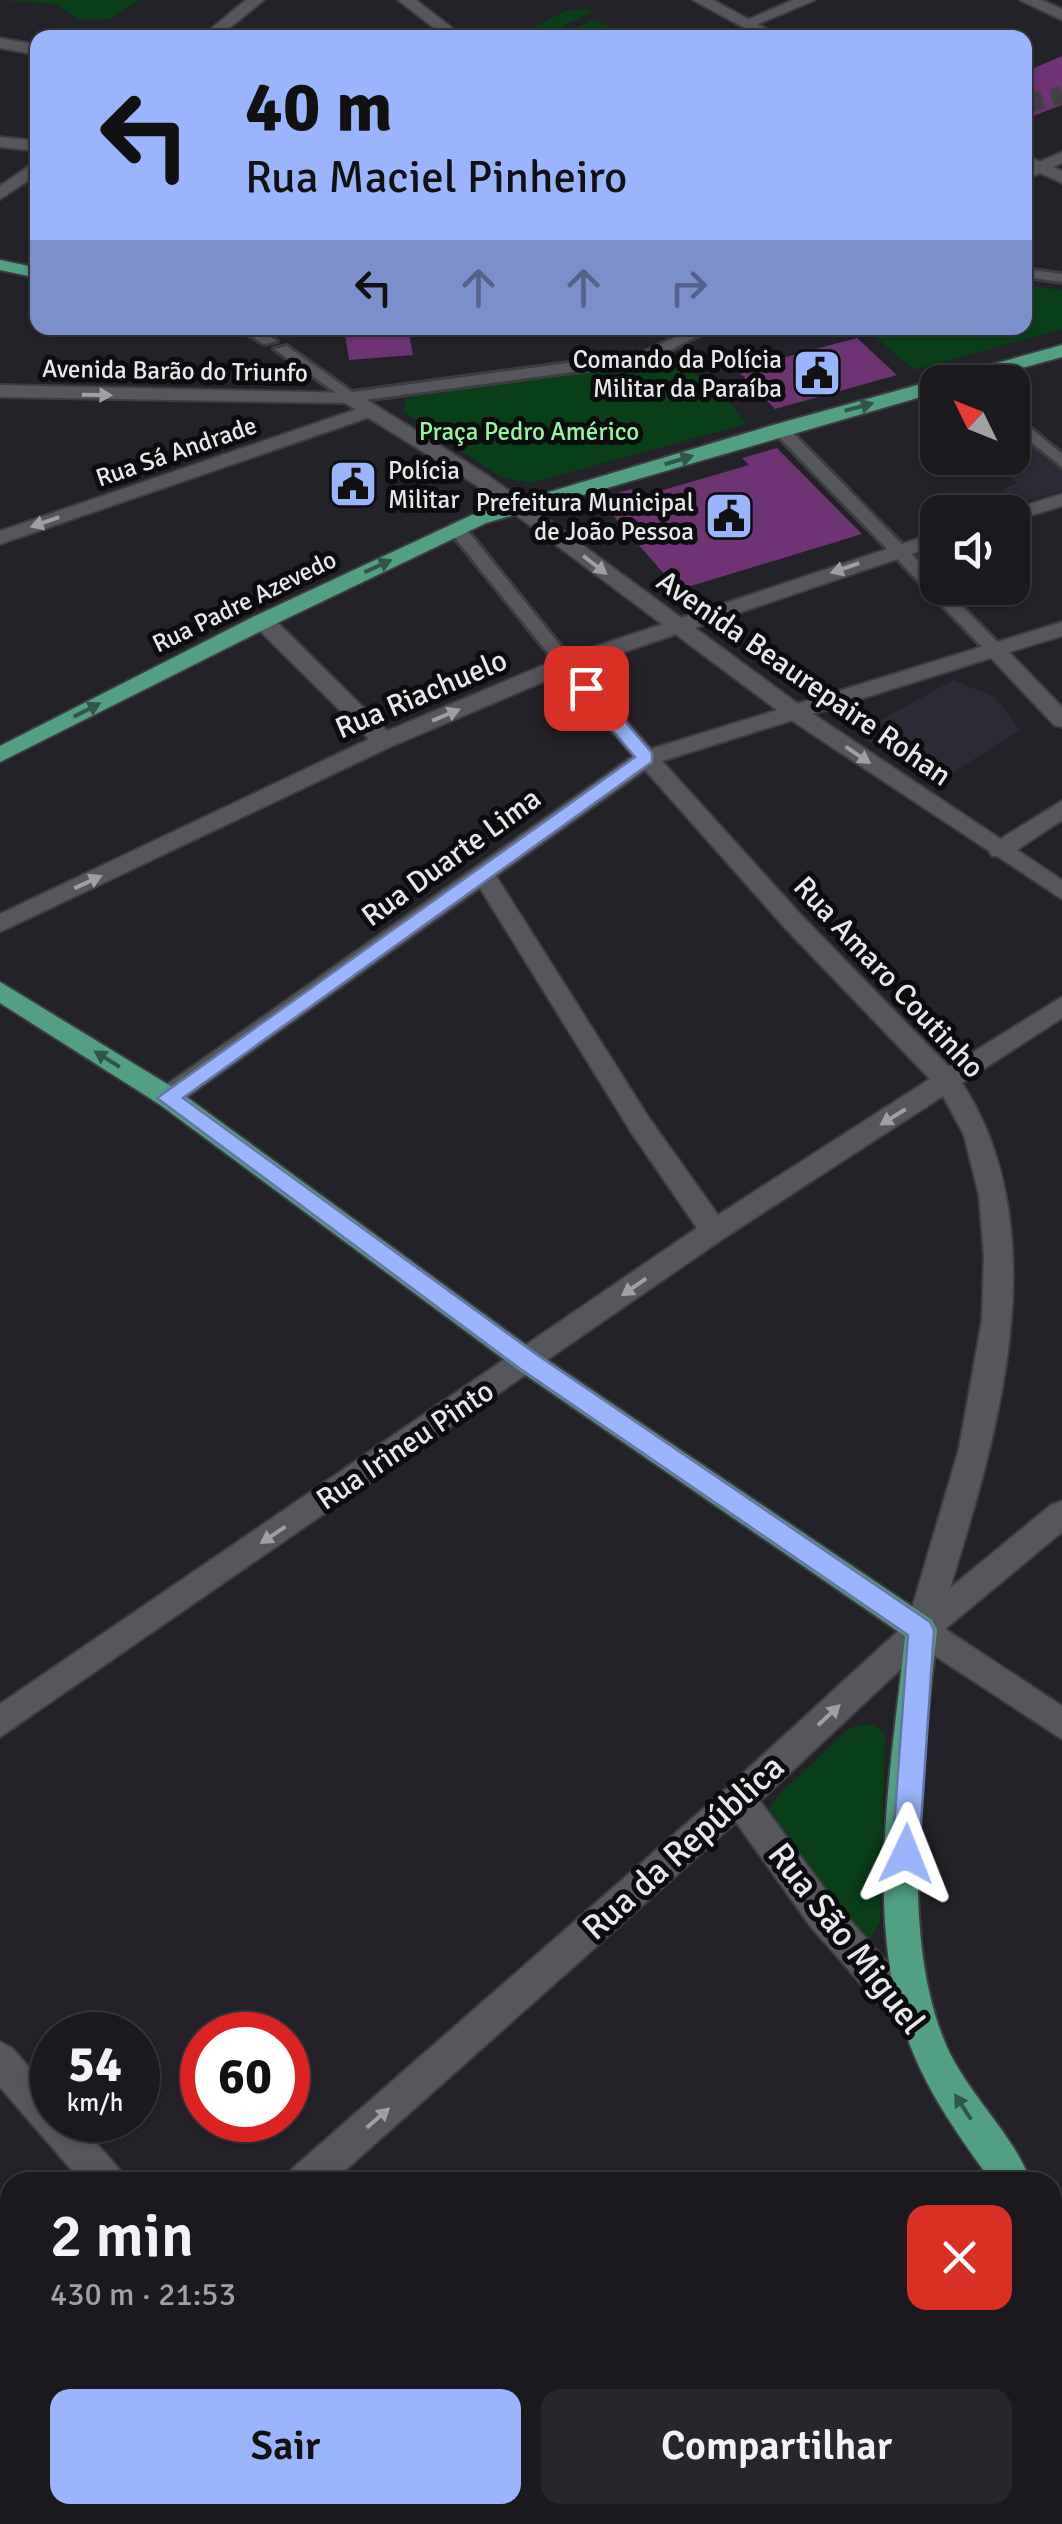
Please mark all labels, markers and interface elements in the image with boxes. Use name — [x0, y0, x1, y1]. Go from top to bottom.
text: 40 m — [245, 64, 393, 150]
icon: left — [80, 70, 210, 200]
text: Rua Maciel Pinheiro — [245, 150, 627, 205]
icon: left — [346, 260, 401, 315]
icon: ahead — [451, 260, 506, 315]
icon: ahead — [556, 260, 611, 315]
icon: right — [661, 260, 716, 315]
place label: Comando da Polícia Militar da Paraíba — [573, 344, 782, 404]
public building icon: Comando da Polícia Militar da Paraíba — [791, 347, 843, 399]
street label: Avenida Barão do Triunfo — [42, 353, 308, 388]
north arrow — [920, 365, 1030, 475]
map controls — [920, 365, 1030, 605]
one-way arrow — [82, 387, 114, 403]
one-way arrow — [844, 399, 875, 415]
street label: Rua Sá Andrade — [92, 409, 261, 493]
park label: Praça Pedro Américo — [419, 416, 639, 447]
one-way arrow — [664, 452, 694, 467]
place label: Polícia Militar — [388, 455, 460, 515]
public building icon: Polícia Militar — [327, 458, 379, 510]
place label: Prefeitura Municipal de João Pessoa — [476, 487, 694, 547]
public building icon: Prefeitura Municipal de João Pessoa — [703, 490, 755, 542]
button: sound — [920, 495, 1030, 605]
one-way arrow — [30, 516, 60, 531]
street label: Rua Padre Azevedo — [147, 544, 341, 659]
one-way arrow — [582, 555, 608, 575]
one-way arrow — [363, 558, 393, 574]
one-way arrow — [829, 561, 859, 576]
street label: Avenida Beaurepaire Rohan — [649, 563, 958, 794]
street label: Rua Riachuelo — [330, 642, 513, 747]
pin — [544, 646, 629, 731]
icon: arrive — [559, 661, 614, 716]
one-way arrow — [72, 702, 101, 719]
one-way arrow — [431, 707, 461, 723]
one-way arrow — [845, 745, 872, 764]
street label: Rua Duarte Lima — [354, 780, 548, 935]
street label: Rua Amaro Coutinho — [785, 869, 992, 1086]
one-way arrow — [74, 873, 103, 890]
one-way arrow — [94, 1050, 121, 1069]
one-way arrow — [879, 1108, 907, 1126]
one-way arrow — [621, 1277, 648, 1296]
street label: Rua Irineu Pinto — [310, 1373, 501, 1518]
one-way arrow — [260, 1525, 287, 1544]
one-way arrow — [817, 1704, 841, 1727]
street label: Rua da República — [573, 1745, 793, 1949]
position arrow — [854, 1802, 958, 1906]
street label: Rua São Miguel — [759, 1834, 935, 2043]
speed limit sign: 60 — [180, 2012, 310, 2142]
text: 54 — [68, 2034, 122, 2096]
text: km/h — [67, 2087, 123, 2118]
one-way arrow — [954, 2093, 973, 2120]
one-way arrow — [365, 2107, 390, 2129]
text: 2 min — [50, 2200, 194, 2274]
button: close — [907, 2205, 1012, 2310]
text: 430 m · 21:53 — [50, 2275, 236, 2314]
button: Sair — [50, 2389, 521, 2504]
button: Compartilhar — [541, 2389, 1012, 2504]

